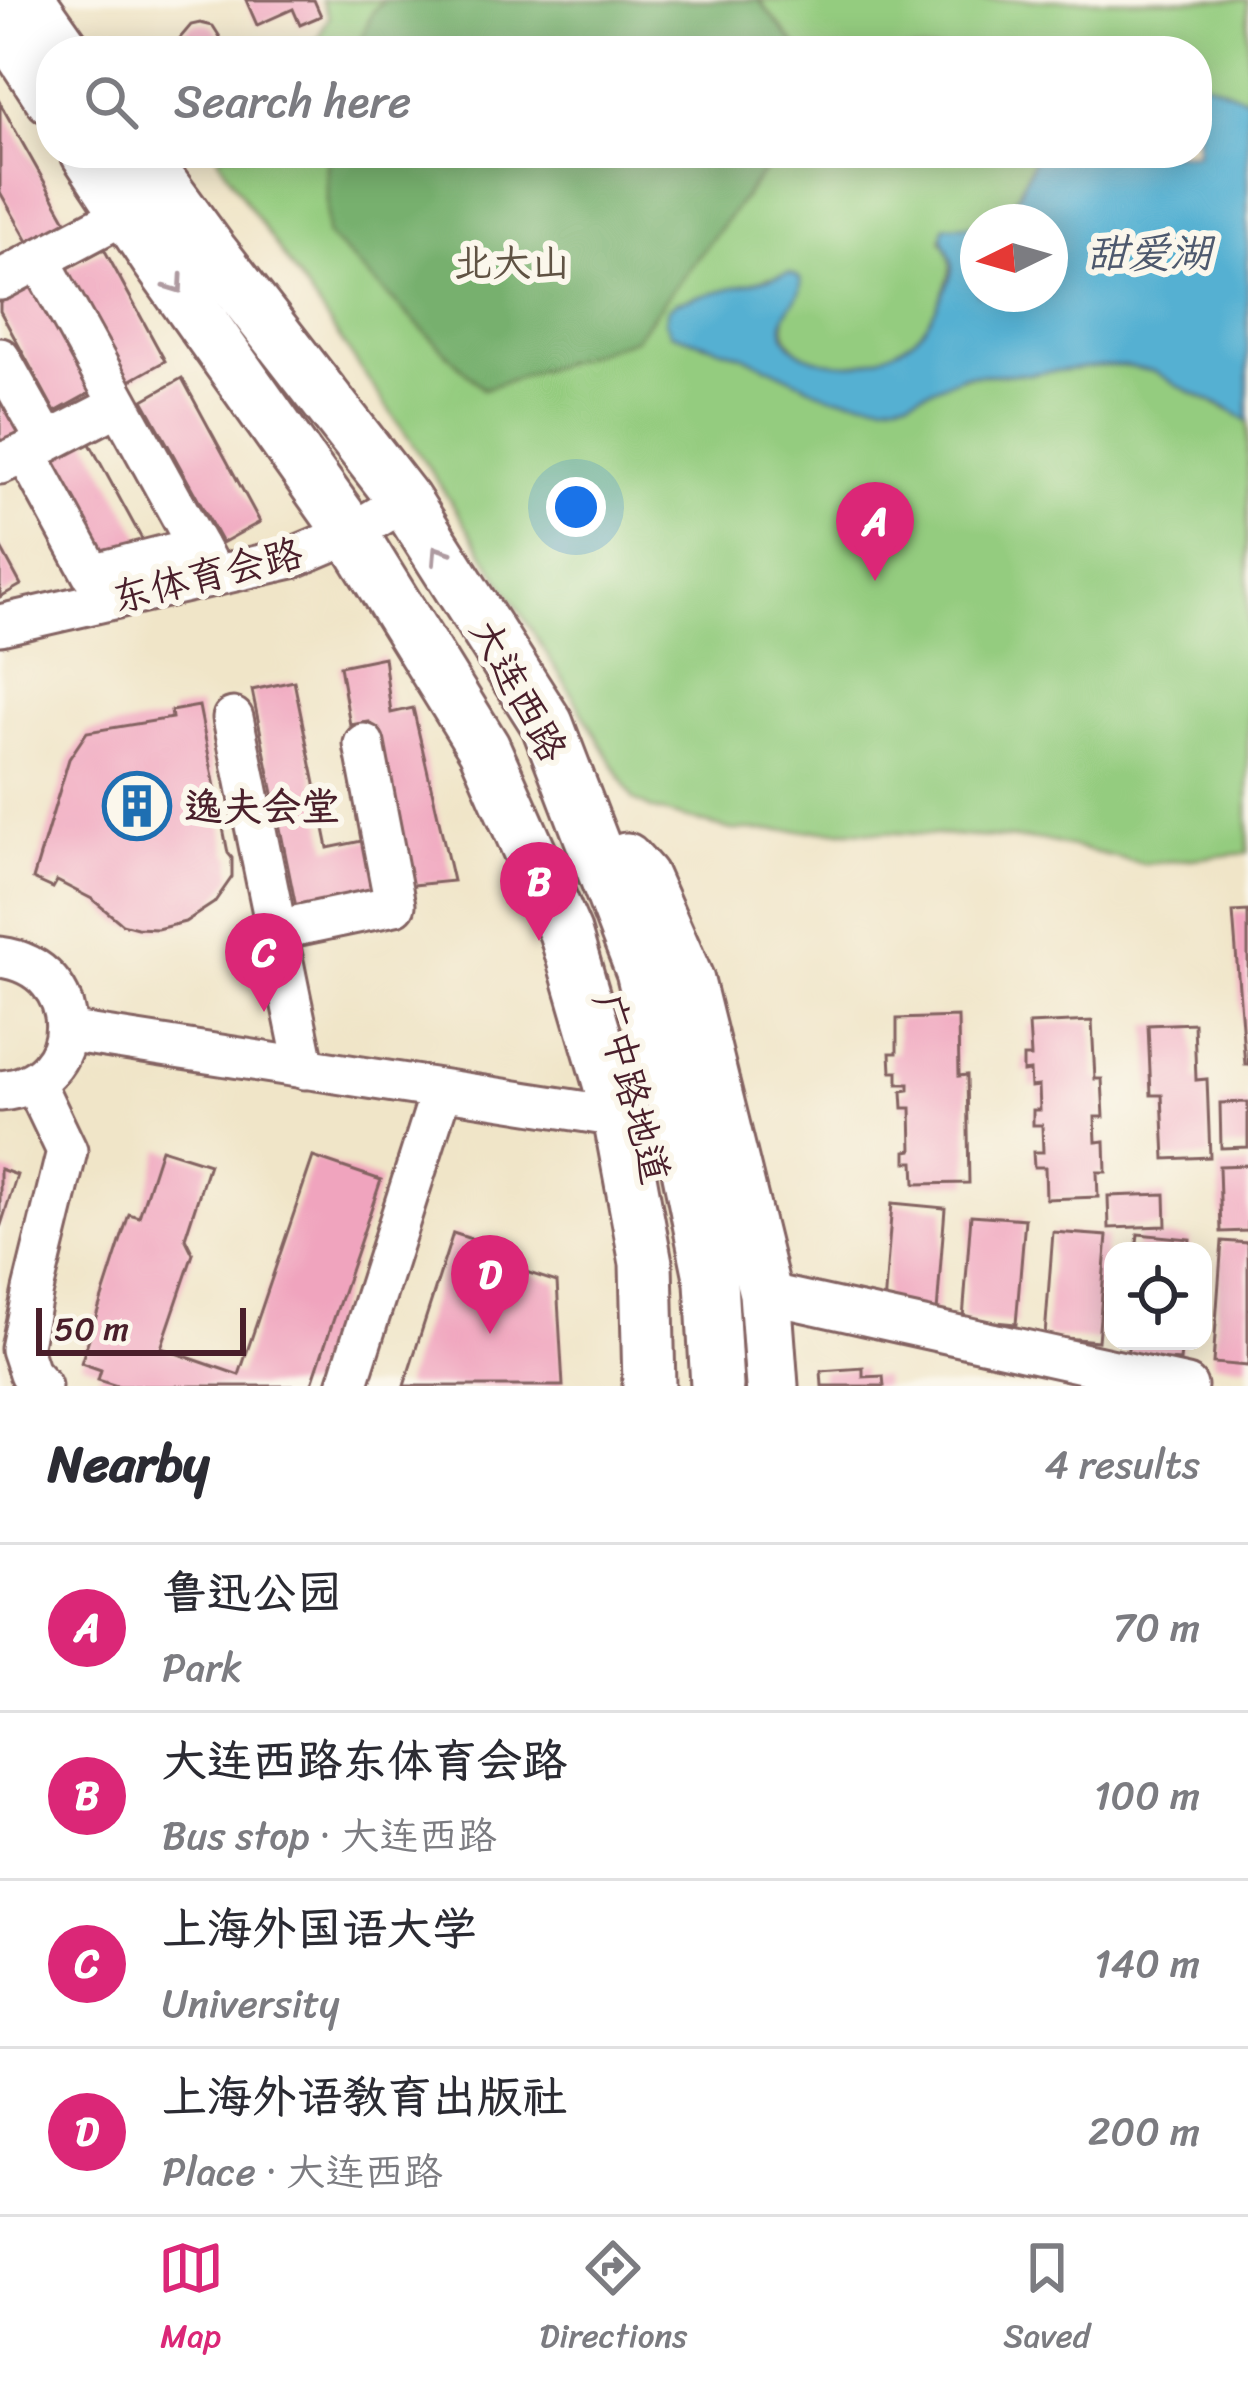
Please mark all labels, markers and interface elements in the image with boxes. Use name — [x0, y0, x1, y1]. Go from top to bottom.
search box — [36, 36, 1212, 168]
text: Search here — [174, 62, 411, 142]
icon: search — [78, 69, 144, 135]
north arrow — [960, 204, 1068, 312]
water label: 甜爱湖 — [1086, 216, 1216, 290]
park label: 北大山 — [453, 228, 571, 297]
one-way arrow — [161, 272, 183, 293]
your location — [546, 477, 606, 537]
pin: A — [836, 482, 914, 581]
street label: 东体育会路 — [104, 518, 310, 632]
one-way arrow — [431, 546, 453, 568]
street label: 大连西路 — [451, 605, 587, 775]
building icon: 逸夫会堂 — [102, 771, 172, 841]
place label: 逸夫会堂 — [184, 772, 340, 841]
pin: B — [500, 842, 578, 941]
pin: C — [225, 913, 303, 1012]
street label: 广中路地道 — [573, 985, 691, 1191]
pin: D — [451, 1235, 529, 1334]
map controls — [1104, 1242, 1212, 1350]
button: locate — [1104, 1242, 1212, 1350]
text: 50 m — [54, 1300, 129, 1358]
scale bar — [36, 1302, 246, 1355]
text: Nearby — [48, 1419, 209, 1509]
text: 4 results — [1045, 1430, 1200, 1499]
text: 鲁迅公园 — [162, 1553, 342, 1633]
text: A — [74, 1593, 100, 1662]
text: 70 m — [1113, 1593, 1200, 1662]
text: Park — [162, 1633, 242, 1702]
text: 大连西路东体育会路 — [162, 1721, 567, 1801]
text: B — [75, 1761, 99, 1830]
text: 100 m — [1094, 1761, 1200, 1830]
text: Bus stop · 大连西路 — [162, 1801, 496, 1870]
text: 上海外国语大学 — [162, 1889, 477, 1969]
text: C — [75, 1929, 99, 1998]
text: 140 m — [1094, 1929, 1200, 1998]
text: University — [162, 1969, 340, 2038]
text: 上海外语教育出版社 — [162, 2057, 567, 2137]
text: D — [75, 2097, 99, 2166]
text: 200 m — [1088, 2097, 1200, 2166]
text: Place · 大连西路 — [162, 2137, 443, 2206]
tab: Map — [158, 2235, 224, 2365]
tab: Directions — [540, 2235, 687, 2365]
tab: Saved — [1003, 2235, 1090, 2365]

